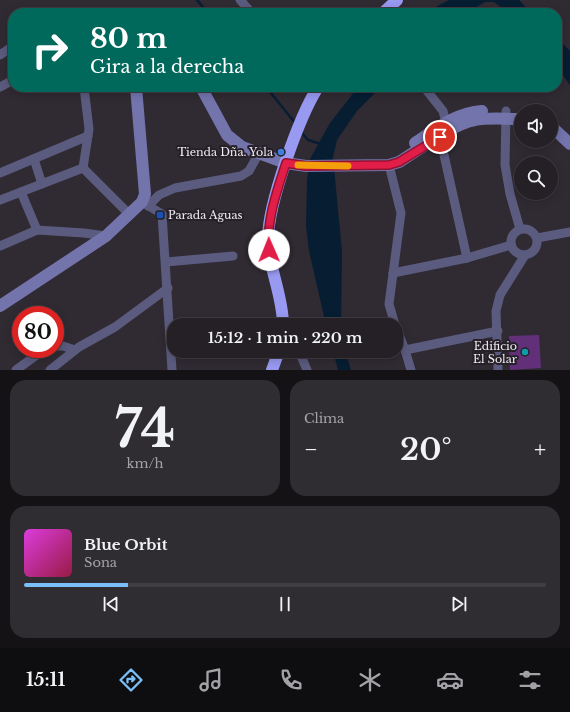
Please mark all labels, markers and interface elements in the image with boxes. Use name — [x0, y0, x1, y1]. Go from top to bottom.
text: 80 m — [90, 21, 167, 56]
icon: right — [24, 24, 76, 76]
text: Gira a la derecha — [90, 56, 244, 78]
map controls — [514, 104, 558, 200]
button: sound — [514, 104, 558, 148]
pin — [423, 120, 457, 154]
icon: arrive — [429, 126, 451, 148]
place label: Tienda Dña. Yola — [177, 145, 274, 159]
marker: Tienda Dña. Yola — [276, 147, 286, 157]
button: search — [514, 156, 558, 200]
place label: Parada Aguas — [168, 208, 243, 222]
marker: Parada Aguas — [155, 210, 165, 220]
position arrow — [248, 229, 290, 271]
speed limit sign: 80 — [12, 306, 64, 358]
text: 15:12 · 1 min · 220 m — [208, 328, 362, 347]
place label: Edificio El Solar — [473, 339, 518, 366]
marker: Edificio El Solar — [520, 347, 530, 357]
text: 74 — [115, 397, 175, 461]
text: Clima — [304, 410, 344, 427]
text: 20° — [400, 431, 452, 468]
text: − — [304, 436, 318, 463]
text: + — [534, 436, 546, 463]
text: km/h — [127, 455, 163, 472]
text: Blue Orbit — [84, 535, 167, 554]
text: Sona — [84, 554, 117, 571]
icon: previous — [100, 593, 122, 615]
icon: pause — [274, 593, 296, 615]
icon: next — [448, 593, 470, 615]
icon: directions — [117, 666, 145, 694]
icon: music — [197, 666, 225, 694]
icon: phone — [277, 666, 305, 694]
icon: climate — [356, 666, 384, 694]
icon: car — [436, 666, 464, 694]
icon: filters — [516, 666, 544, 694]
text: 15:11 — [26, 669, 65, 691]

